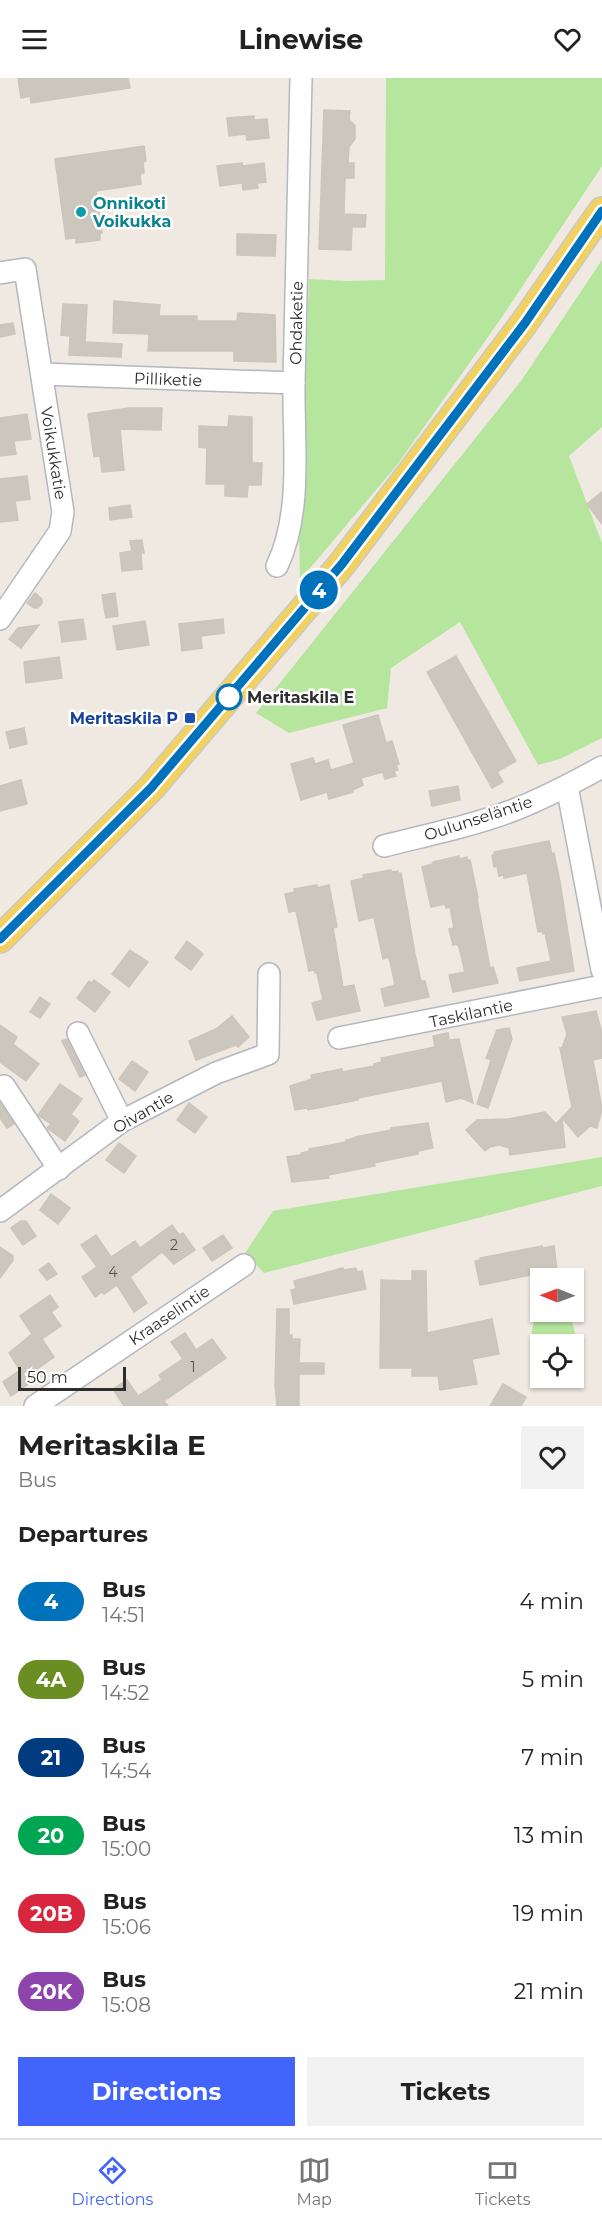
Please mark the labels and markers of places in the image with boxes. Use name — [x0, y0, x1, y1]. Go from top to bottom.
place label: Onnikoti Voikukka — [92, 194, 171, 231]
marker: Onnikoti Voikukka — [74, 205, 88, 219]
marker: Meritaskila E — [216, 684, 242, 710]
place label: Meritaskila E — [247, 688, 354, 707]
place label: Meritaskila P — [70, 709, 178, 728]
marker: Meritaskila P — [183, 711, 197, 725]

